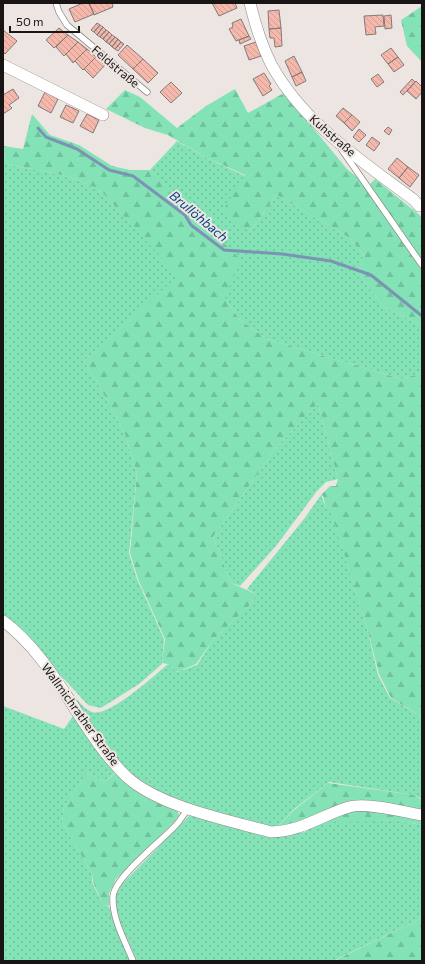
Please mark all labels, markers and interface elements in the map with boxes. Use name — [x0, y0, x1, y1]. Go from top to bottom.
scale bar — [10, 8, 79, 34]
text: 50 m — [16, 14, 44, 28]
street label: Feldstraße — [89, 42, 143, 90]
street label: Kuhstraße — [307, 111, 359, 159]
water label: Brullöhbach — [167, 187, 231, 245]
street label: Wallmichrather Straße — [39, 660, 123, 768]

